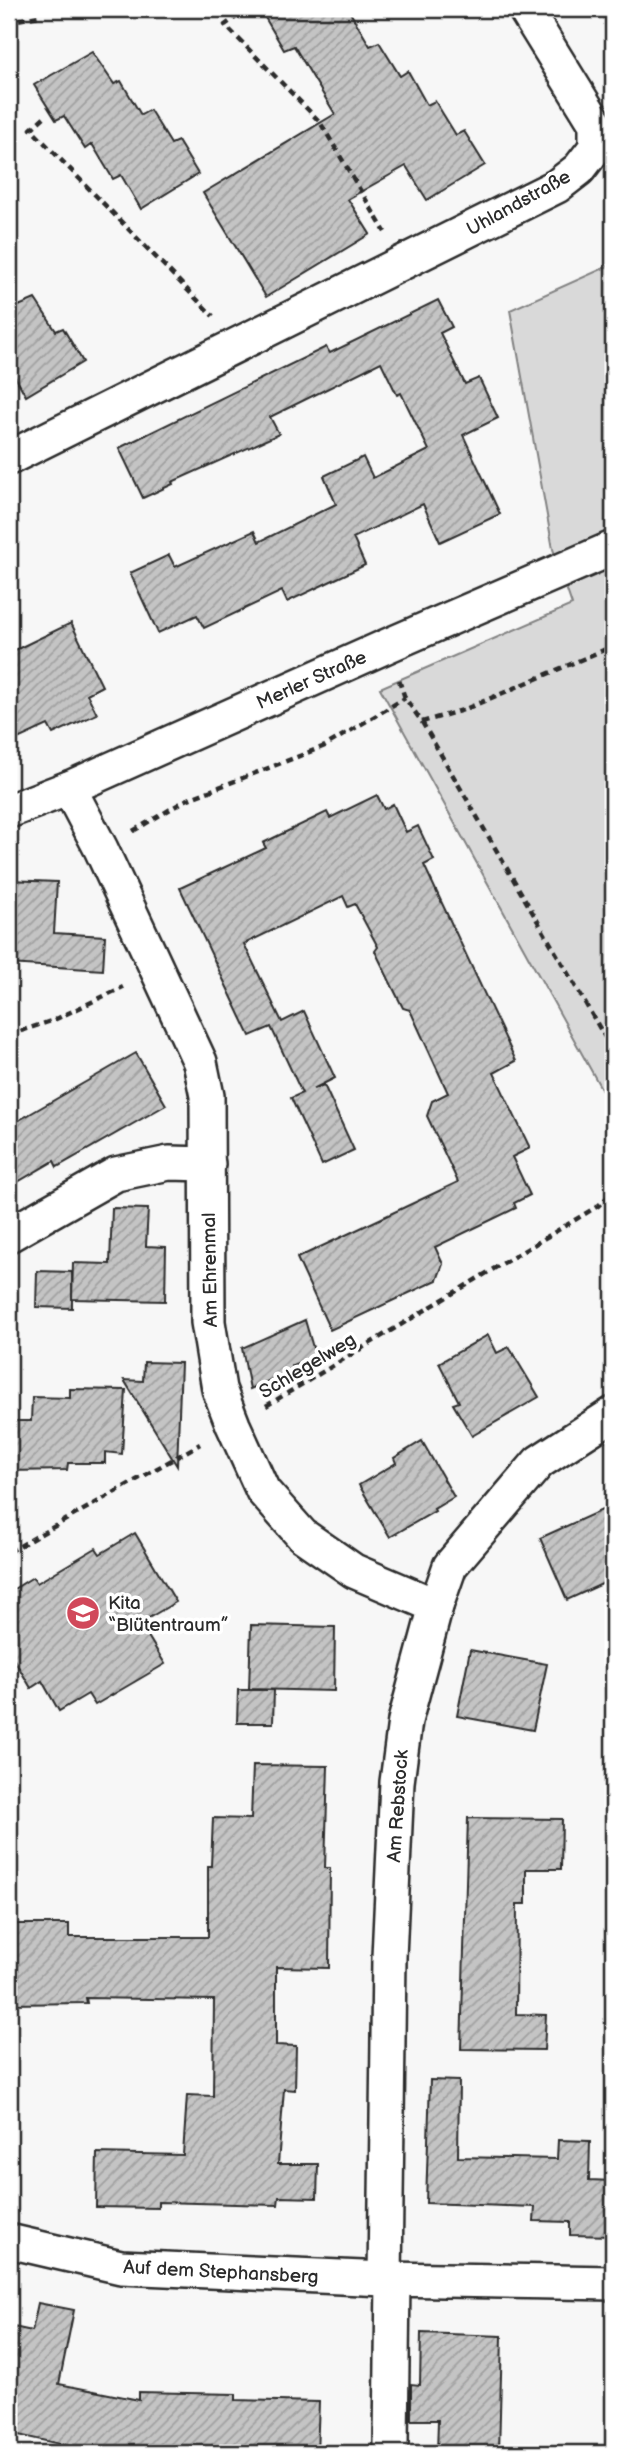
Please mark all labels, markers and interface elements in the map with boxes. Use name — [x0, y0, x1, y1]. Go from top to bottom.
street label: Uhlandstraße — [463, 165, 575, 241]
street label: Merler Straße — [253, 646, 370, 715]
street label: Am Ehrenmal — [198, 1212, 223, 1327]
street label: Schlegelweg — [255, 1328, 360, 1404]
place label: Kita “Blütentraum” — [108, 1592, 229, 1637]
school or university icon: Kita “Blütentraum” — [64, 1594, 102, 1632]
street label: Am Rebstock — [383, 1748, 414, 1863]
street label: Auf dem Stephansberg — [123, 2256, 319, 2289]

